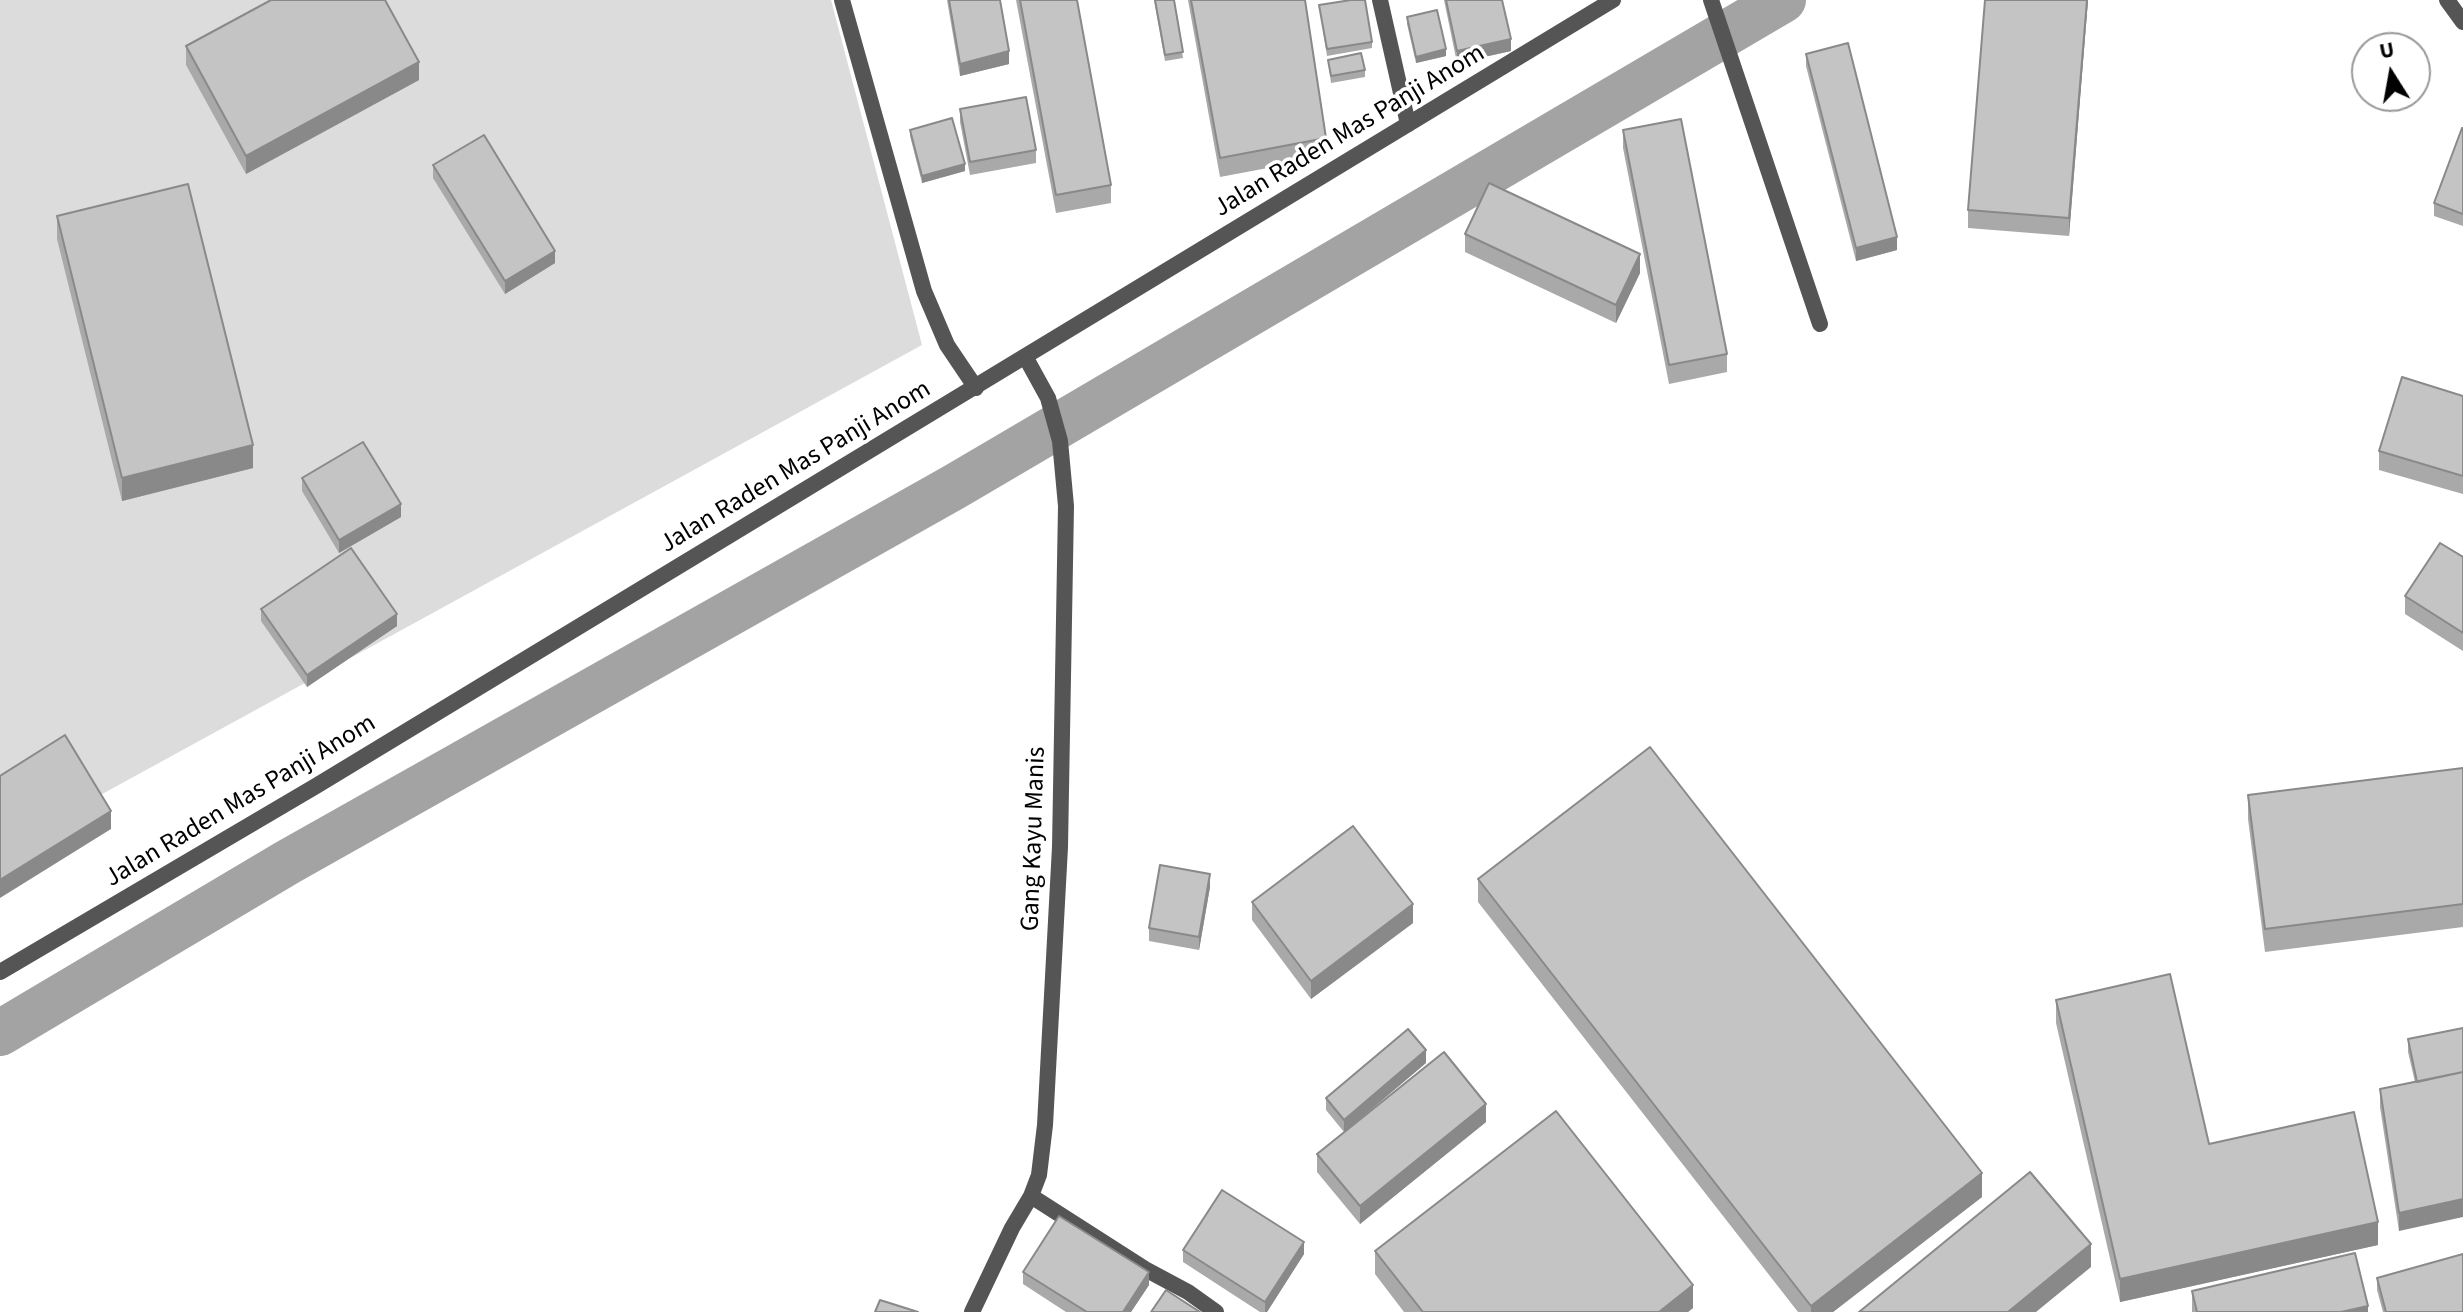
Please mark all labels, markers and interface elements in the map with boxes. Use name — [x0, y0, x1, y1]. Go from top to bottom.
north arrow — [2351, 32, 2431, 112]
text: U — [2377, 33, 2397, 68]
street label: Jalan Raden Mas Panji Anom — [1209, 39, 1491, 225]
street label: Jalan Raden Mas Panji Anom — [655, 375, 937, 561]
street label: Jalan Raden Mas Panji Anom — [100, 709, 382, 895]
street label: Gang Kayu Manis — [1016, 746, 1054, 932]

